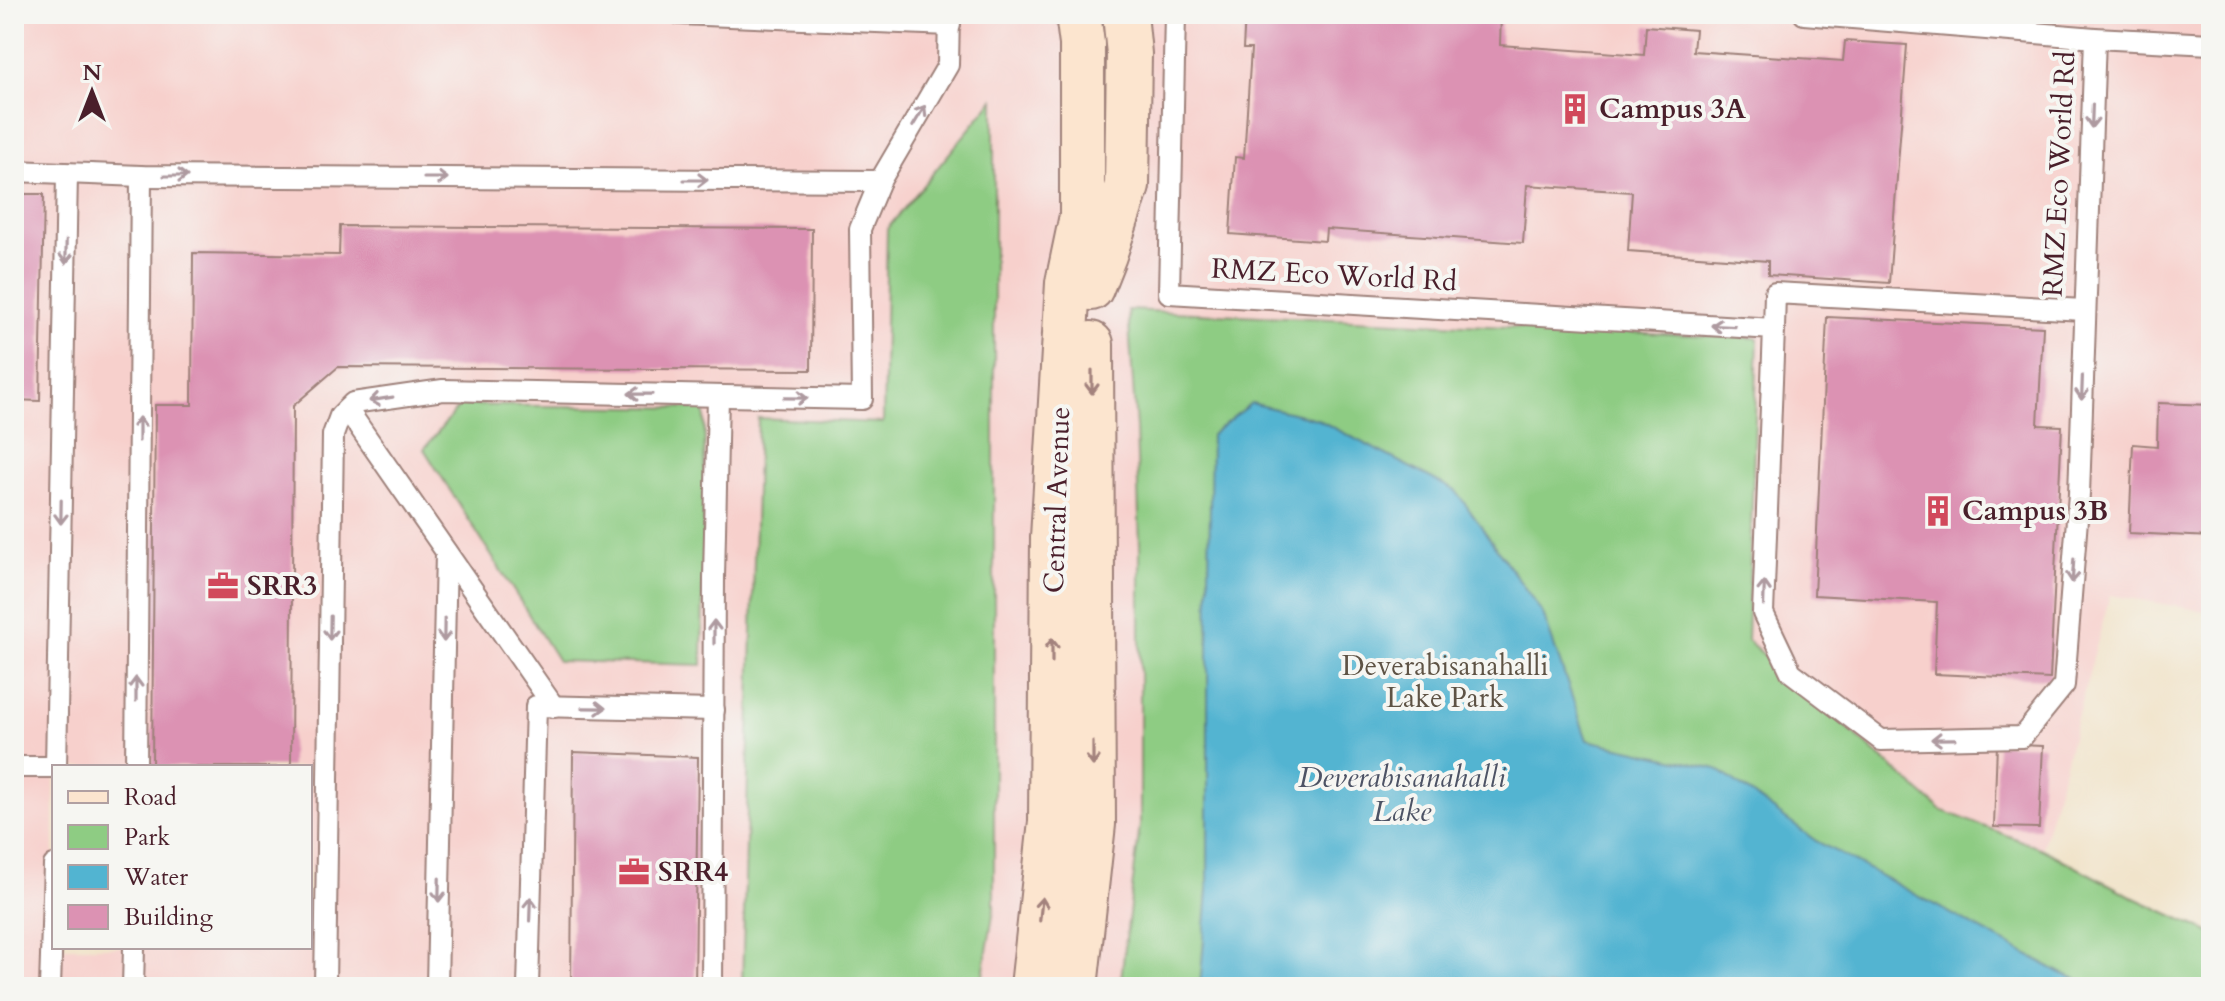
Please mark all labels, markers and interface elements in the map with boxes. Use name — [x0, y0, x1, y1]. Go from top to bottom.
street label: RMZ Eco World Rd — [2034, 50, 2084, 298]
north arrow — [52, 52, 132, 132]
text: N — [82, 58, 102, 88]
place label: Campus 3A — [1599, 90, 1746, 128]
building icon: Campus 3A — [1558, 92, 1592, 126]
one-way arrow — [2084, 102, 2099, 129]
one-way arrow — [912, 104, 927, 128]
one-way arrow — [162, 168, 189, 184]
one-way arrow — [422, 170, 449, 186]
one-way arrow — [682, 172, 709, 187]
one-way arrow — [58, 238, 73, 265]
street label: RMZ Eco World Rd — [1210, 250, 1458, 300]
one-way arrow — [1710, 318, 1737, 333]
one-way arrow — [1084, 368, 1100, 395]
one-way arrow — [2074, 374, 2089, 401]
one-way arrow — [627, 386, 654, 402]
one-way arrow — [782, 390, 809, 405]
one-way arrow — [369, 392, 394, 407]
street label: Central Avenue — [1035, 406, 1079, 594]
one-way arrow — [131, 416, 146, 443]
place label: Campus 3B — [1962, 492, 2108, 530]
building icon: Campus 3B — [1921, 494, 1955, 528]
one-way arrow — [53, 498, 68, 525]
one-way arrow — [2065, 558, 2080, 584]
place label: SRR3 — [247, 567, 317, 605]
office icon: SRR3 — [206, 569, 240, 603]
one-way arrow — [1756, 580, 1771, 607]
one-way arrow — [322, 614, 338, 641]
one-way arrow — [437, 616, 452, 643]
one-way arrow — [706, 619, 722, 646]
one-way arrow — [1044, 637, 1060, 664]
park label: Deverabisanahalli Lake Park — [1342, 647, 1548, 717]
one-way arrow — [128, 676, 144, 703]
one-way arrow — [580, 700, 607, 715]
one-way arrow — [1930, 731, 1957, 746]
one-way arrow — [1085, 740, 1101, 767]
water label: Deverabisanahalli Lake — [1298, 757, 1507, 832]
legend — [52, 765, 312, 949]
text: Road — [124, 781, 177, 814]
text: Park — [124, 821, 170, 854]
place label: SRR4 — [658, 853, 728, 891]
office icon: SRR4 — [617, 855, 651, 889]
text: Water — [123, 861, 188, 894]
one-way arrow — [431, 876, 447, 903]
one-way arrow — [523, 896, 538, 923]
one-way arrow — [1034, 897, 1049, 923]
text: Building — [124, 901, 214, 934]

